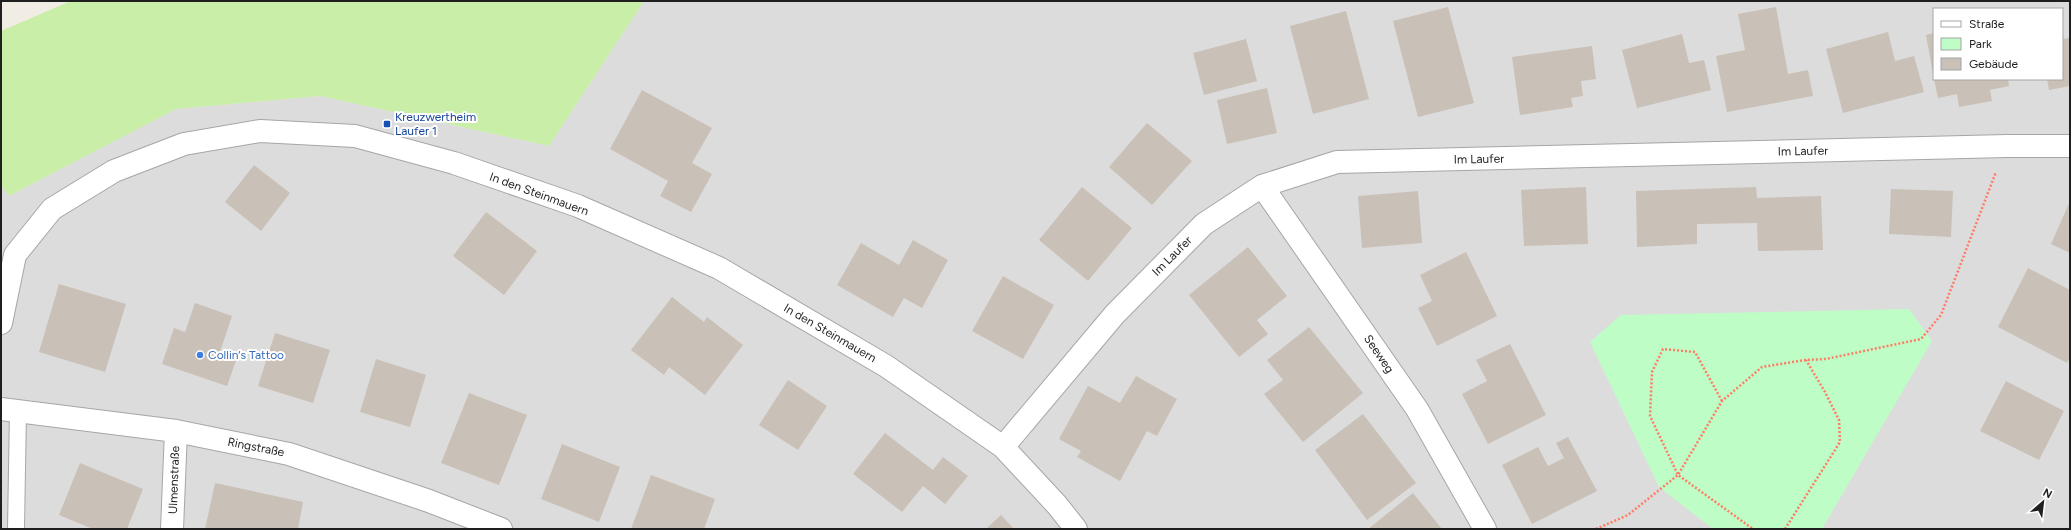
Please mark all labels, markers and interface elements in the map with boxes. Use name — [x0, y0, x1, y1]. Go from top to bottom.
legend — [1933, 8, 2063, 80]
text: Straße — [1969, 17, 2005, 31]
text: Park — [1969, 37, 1992, 51]
text: Gebäude — [1969, 57, 2019, 71]
place label: Kreuzwertheim Laufer 1 — [395, 110, 476, 138]
marker: Kreuzwertheim Laufer 1 — [382, 119, 392, 129]
street label: Im Laufer — [1778, 144, 1828, 158]
street label: Im Laufer — [1454, 152, 1504, 166]
street label: In den Steinmauern — [488, 170, 591, 219]
street label: Im Laufer — [1149, 233, 1195, 279]
street label: In den Steinmauern — [781, 301, 879, 365]
street label: Seeweg — [1361, 332, 1397, 376]
place label: Collin‘s Tattoo — [208, 348, 284, 362]
marker: Collin‘s Tattoo — [195, 350, 205, 360]
street label: Ringstraße — [226, 435, 286, 459]
street label: Ulmenstraße — [166, 445, 182, 514]
north arrow — [2023, 482, 2063, 522]
text: N — [2041, 486, 2054, 501]

